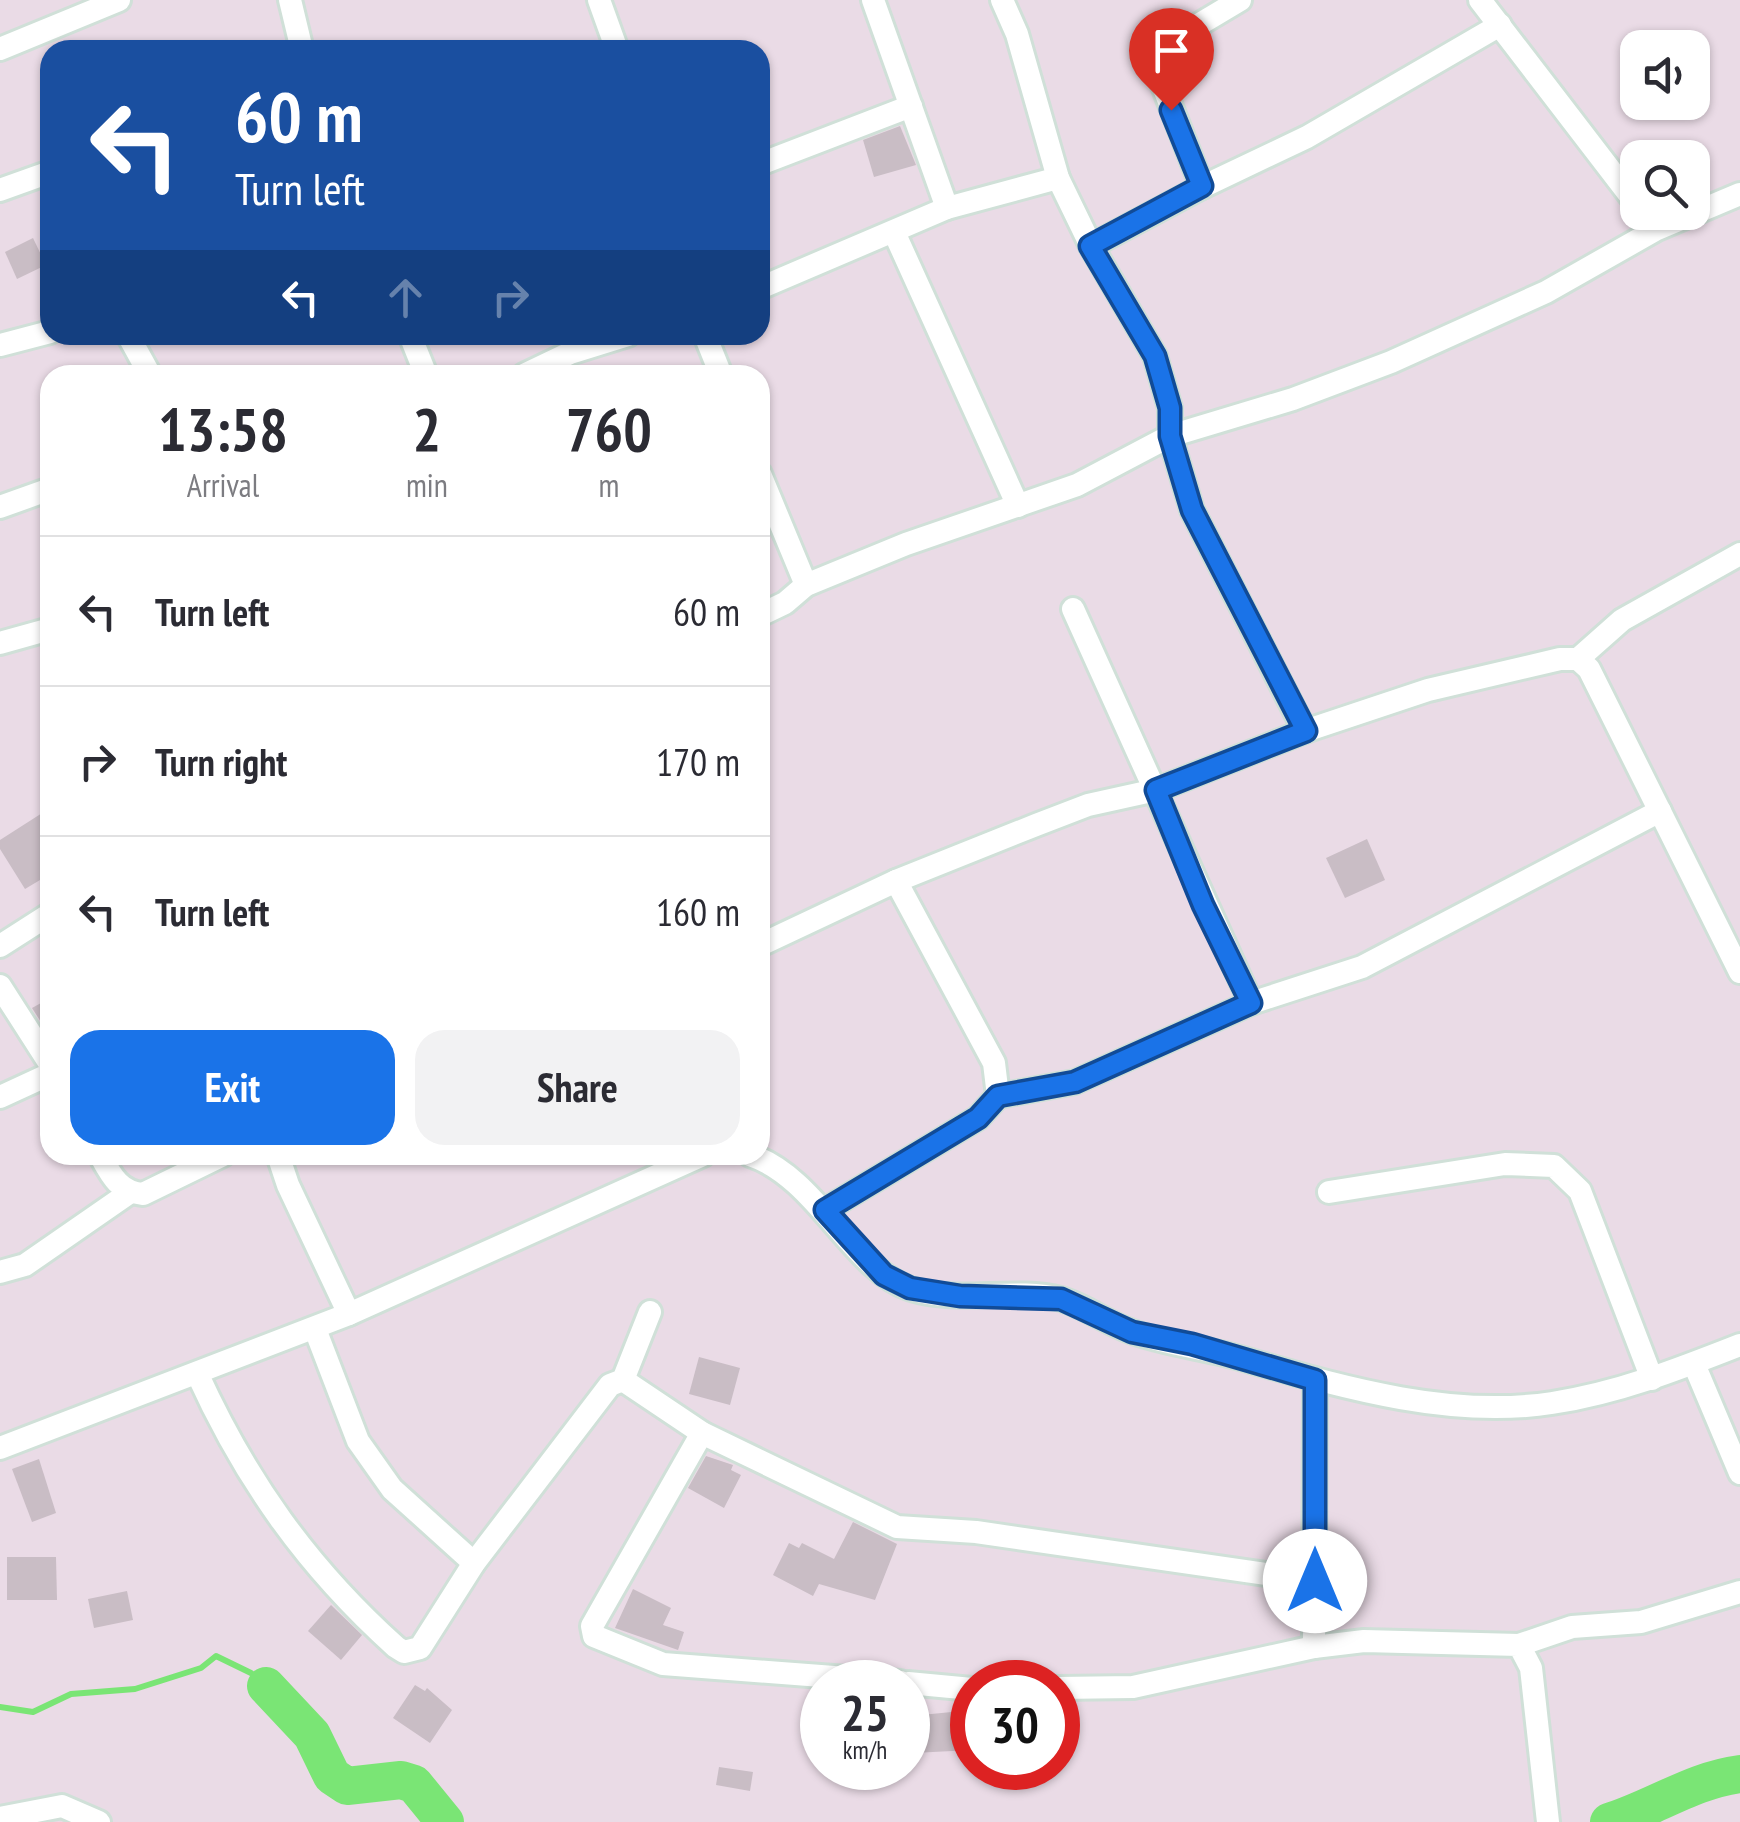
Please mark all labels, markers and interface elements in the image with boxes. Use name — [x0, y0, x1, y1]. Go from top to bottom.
pin — [1129, 8, 1214, 111]
icon: arrive — [1144, 23, 1199, 78]
map controls — [1620, 30, 1710, 230]
button: sound — [1620, 30, 1710, 120]
text: 60 m — [235, 71, 363, 161]
icon: left — [70, 80, 200, 210]
button: search — [1620, 140, 1710, 230]
text: Turn left — [235, 159, 365, 217]
icon: left — [273, 270, 328, 325]
icon: ahead — [378, 270, 433, 325]
icon: right — [483, 270, 538, 325]
text: 13:58 — [158, 390, 288, 468]
text: 2 — [413, 390, 441, 468]
text: 760 — [566, 390, 652, 468]
text: Arrival — [187, 464, 259, 506]
text: min — [406, 464, 448, 506]
text: m — [598, 464, 619, 506]
icon: left — [70, 584, 125, 639]
text: Turn left — [155, 587, 269, 636]
text: 60 m — [673, 587, 740, 636]
icon: right — [70, 734, 125, 789]
text: Turn right — [155, 737, 287, 786]
text: 170 m — [656, 737, 740, 786]
icon: left — [70, 884, 125, 939]
text: Turn left — [155, 887, 269, 936]
text: 160 m — [656, 887, 740, 936]
button: Exit — [70, 1030, 395, 1145]
button: Share — [415, 1030, 740, 1145]
position arrow — [1263, 1529, 1367, 1633]
speed limit sign: 30 — [950, 1660, 1080, 1790]
text: 25 — [841, 1680, 889, 1745]
text: km/h — [843, 1734, 887, 1766]

